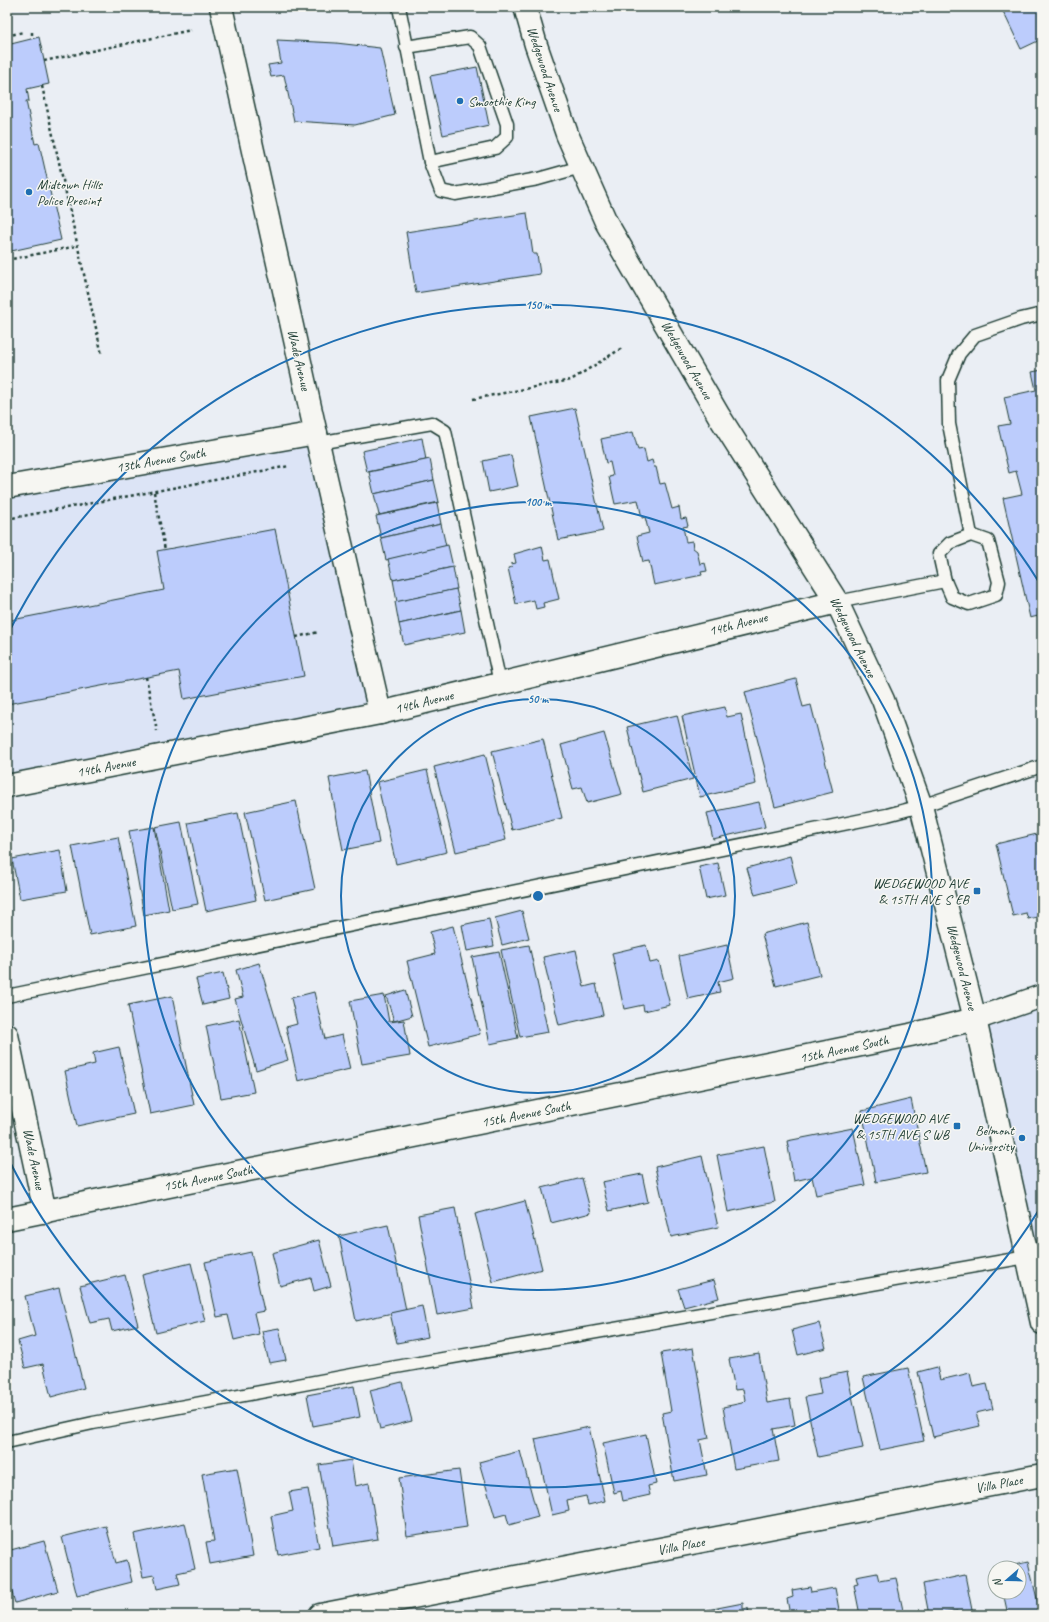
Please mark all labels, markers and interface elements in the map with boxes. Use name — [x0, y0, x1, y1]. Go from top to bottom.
street label: Wedgewood Avenue — [523, 25, 567, 115]
place label: Smoothie King — [468, 93, 536, 110]
marker: Smoothie King — [455, 96, 465, 106]
place label: Midtown Hills Police Precint — [37, 176, 103, 209]
marker: Midtown Hills Police Precint — [24, 187, 34, 197]
text: 150 m — [525, 297, 552, 313]
street label: Wedgewood Avenue — [658, 318, 717, 404]
street label: Wade Avenue — [284, 328, 315, 393]
street label: 13th Avenue South — [115, 444, 208, 476]
text: 100 m — [525, 494, 552, 510]
street label: Wedgewood Avenue — [826, 594, 881, 682]
street label: 14th Avenue — [707, 608, 770, 639]
street label: 14th Avenue — [393, 686, 456, 717]
text: 50 m — [528, 691, 549, 707]
street label: 14th Avenue — [75, 753, 138, 781]
place label: WEDGEWOOD AVE & 15TH AVE S EB — [873, 875, 971, 908]
marker: WEDGEWOOD AVE & 15TH AVE S EB — [972, 886, 982, 896]
centre of rings — [531, 889, 545, 903]
street label: Wedgewood Avenue — [943, 922, 981, 1013]
street label: 15th Avenue South — [798, 1031, 891, 1067]
street label: 15th Avenue South — [480, 1097, 573, 1131]
place label: WEDGEWOOD AVE & 15TH AVE S WB — [853, 1110, 951, 1143]
marker: WEDGEWOOD AVE & 15TH AVE S WB — [952, 1121, 962, 1131]
place label: Belmont University — [967, 1122, 1015, 1155]
street label: Wade Avenue — [19, 1127, 49, 1192]
marker: Belmont University — [1017, 1133, 1027, 1143]
street label: 15th Avenue South — [162, 1161, 255, 1195]
street label: Villa Place — [974, 1471, 1025, 1497]
street label: Villa Place — [656, 1533, 707, 1559]
north arrow — [987, 1560, 1027, 1600]
text: N — [989, 1576, 1005, 1589]

